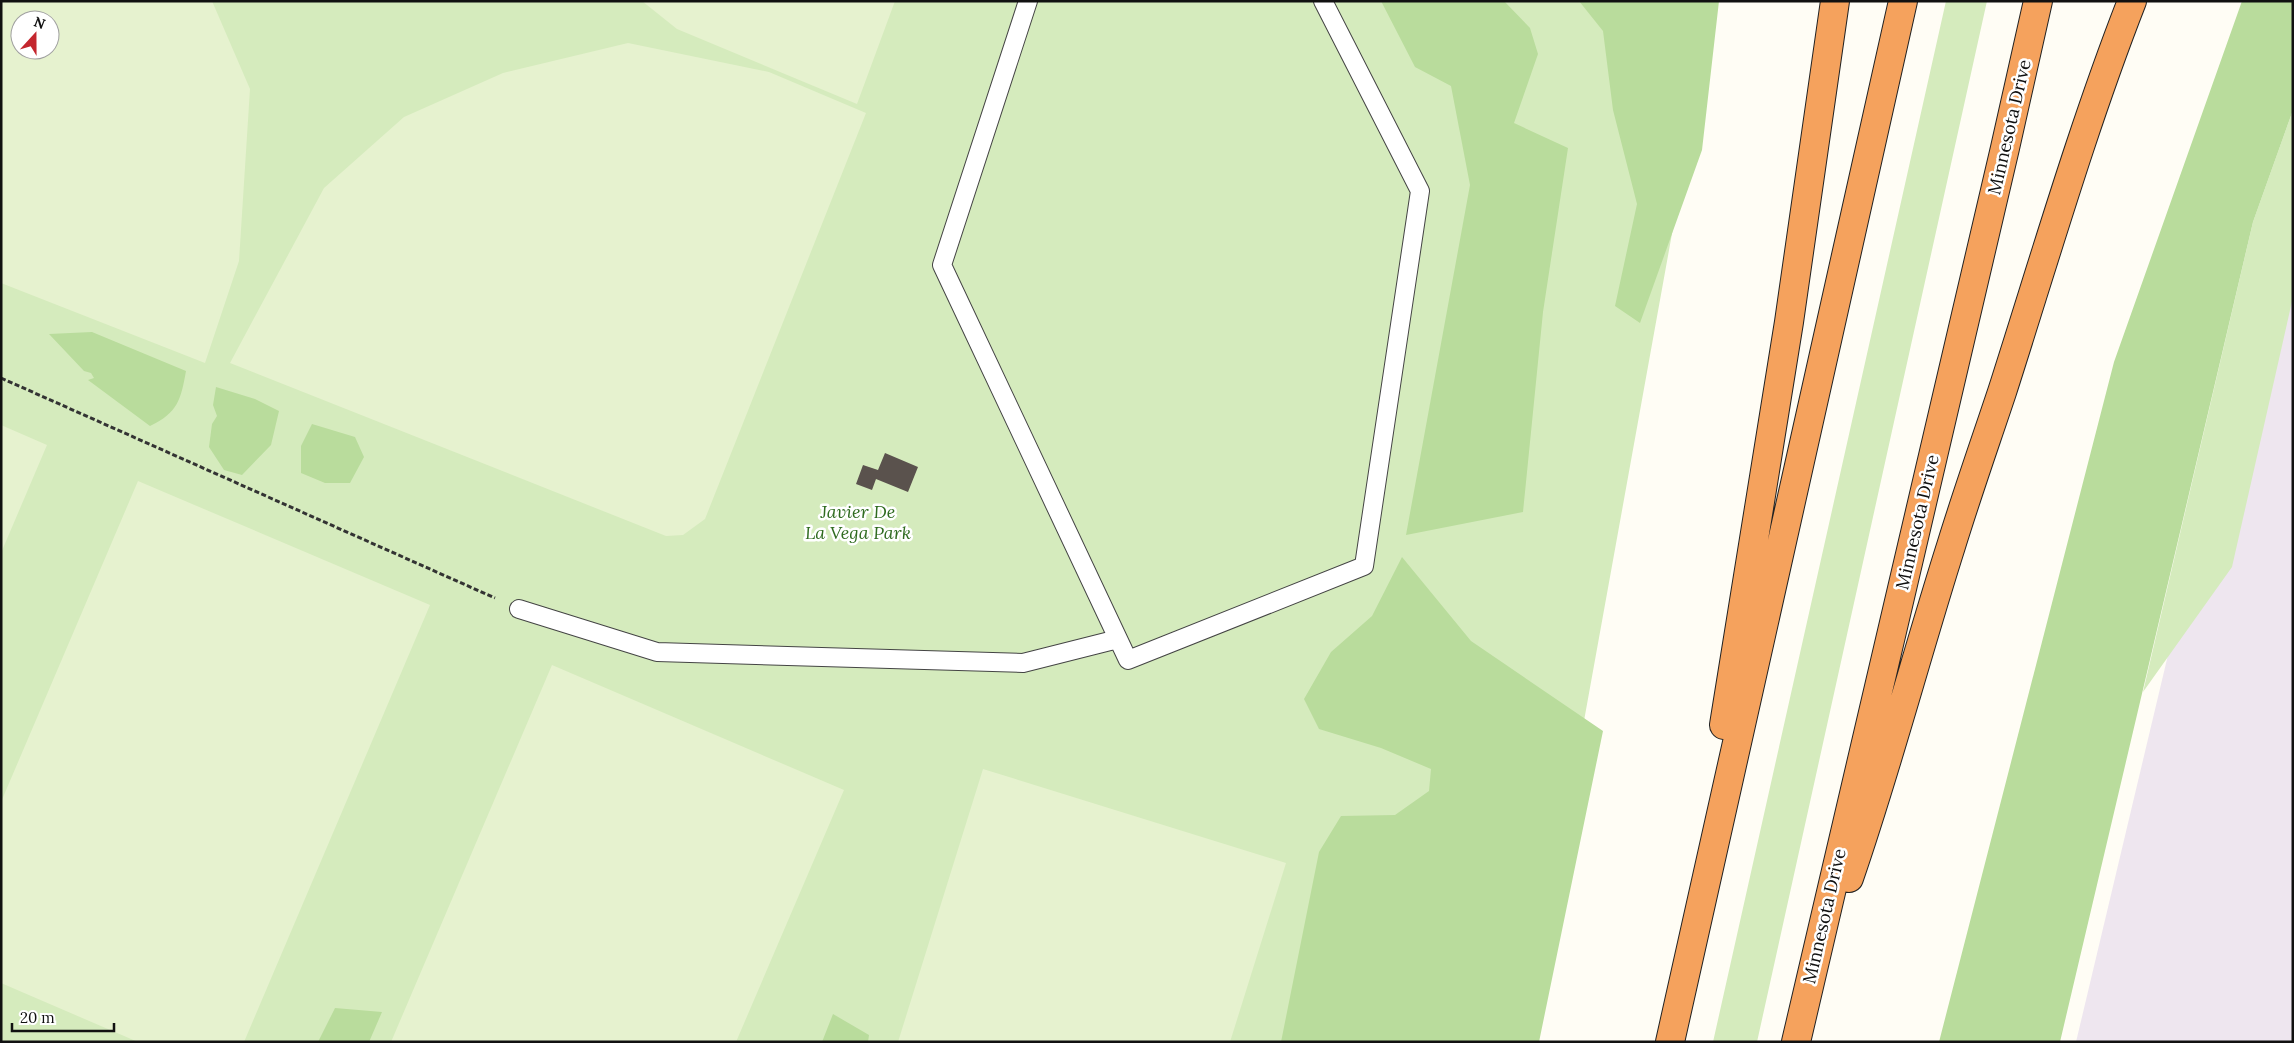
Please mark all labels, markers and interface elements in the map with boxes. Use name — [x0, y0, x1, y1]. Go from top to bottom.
north arrow — [10, 10, 60, 60]
text: N — [31, 13, 48, 33]
street label: Minnesota Drive — [1982, 57, 2036, 197]
street label: Minnesota Drive — [1890, 452, 1944, 592]
park label: Javier De La Vega Park — [805, 500, 911, 544]
street label: Minnesota Drive — [1797, 846, 1851, 986]
scale bar — [12, 1000, 115, 1032]
text: 20 m — [20, 1008, 55, 1027]

